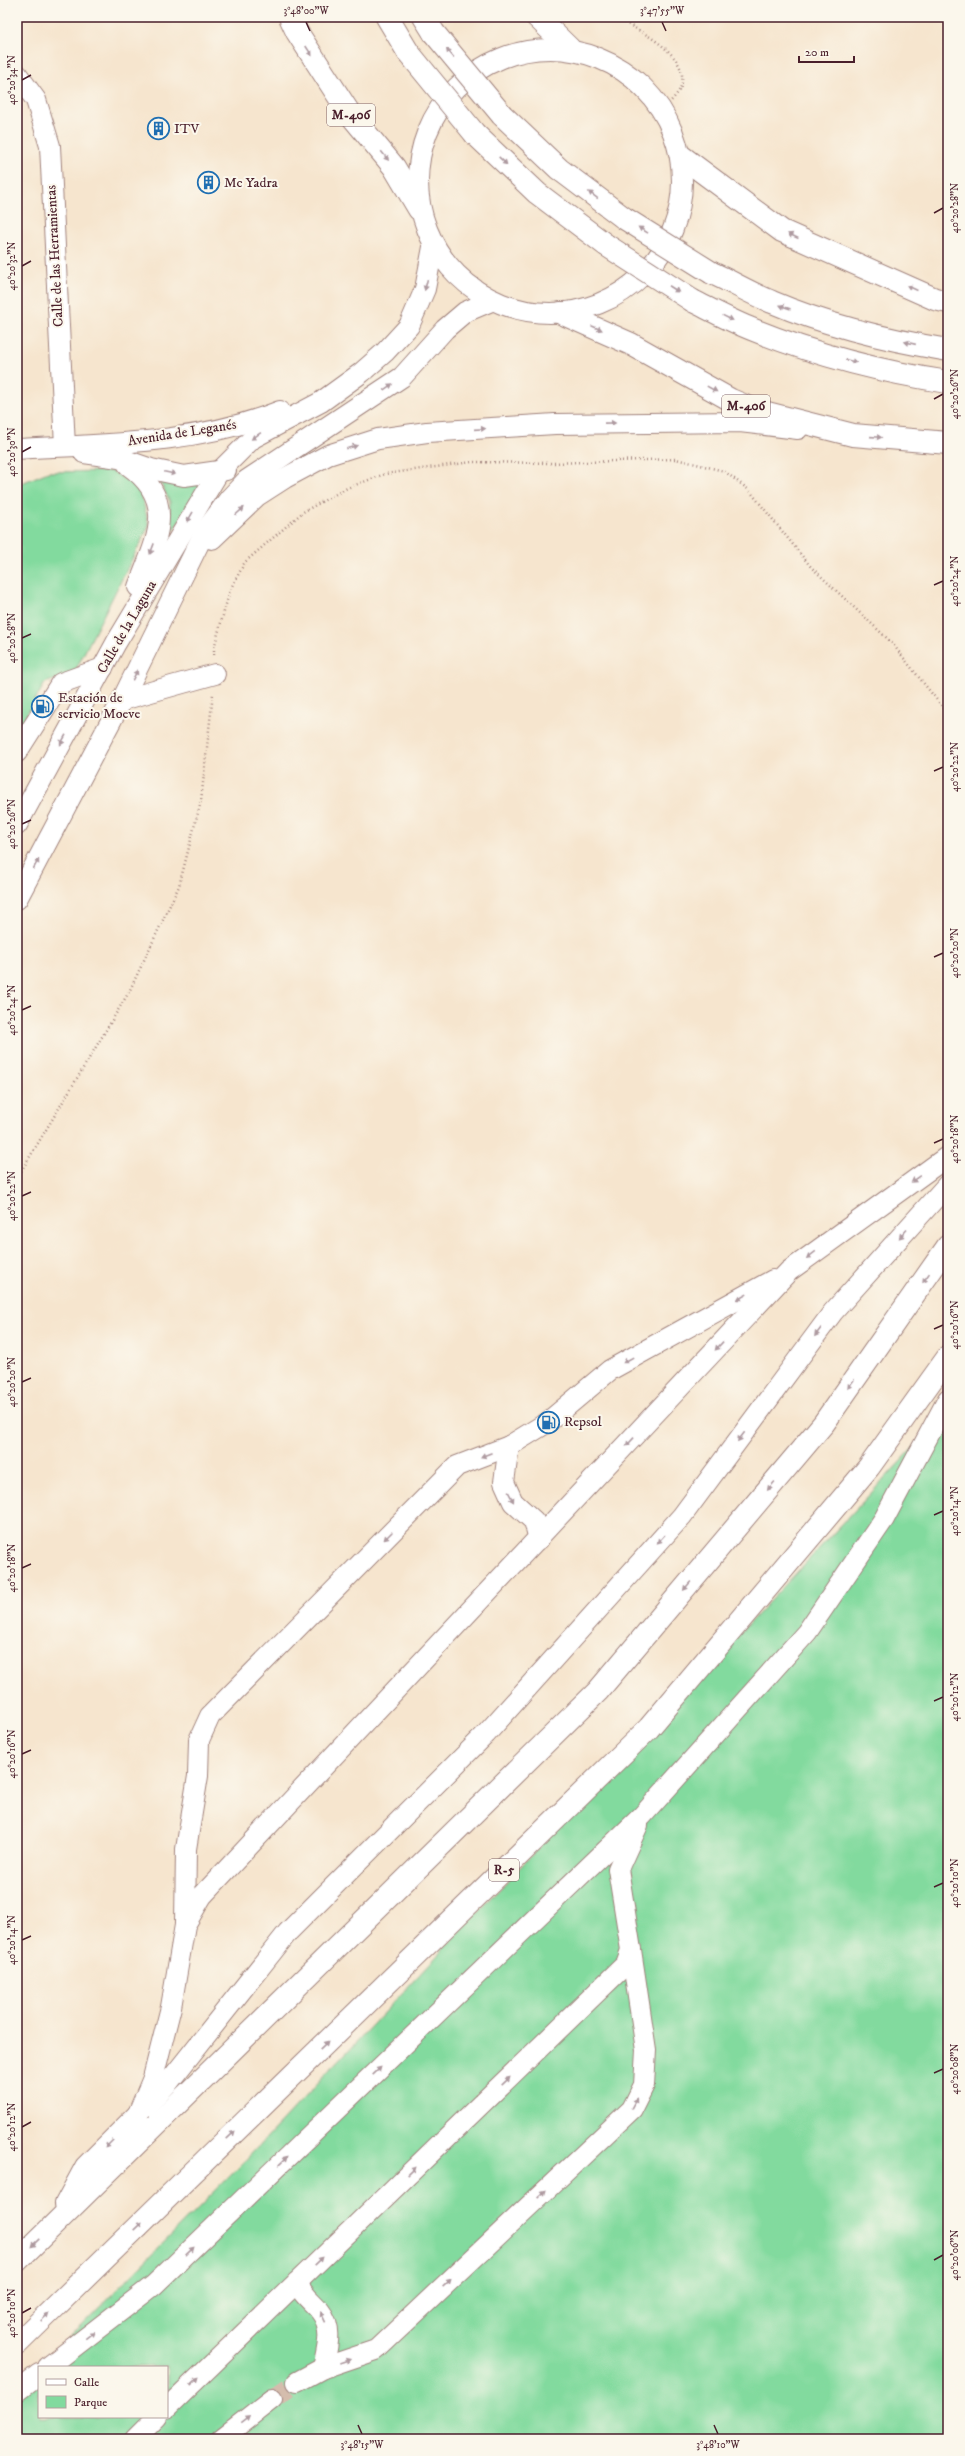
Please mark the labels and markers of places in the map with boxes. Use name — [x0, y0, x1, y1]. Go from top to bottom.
building icon: ITV — [146, 116, 172, 142]
place label: ITV — [174, 120, 201, 138]
building icon: Mc Yadra — [195, 170, 221, 196]
place label: Mc Yadra — [224, 174, 278, 192]
place label: Estación de servicio Moeve — [58, 689, 140, 723]
fuel station icon: Estación de servicio Moeve — [30, 693, 56, 719]
fuel station icon: Repsol — [535, 1409, 561, 1435]
place label: Repsol — [564, 1413, 602, 1431]

